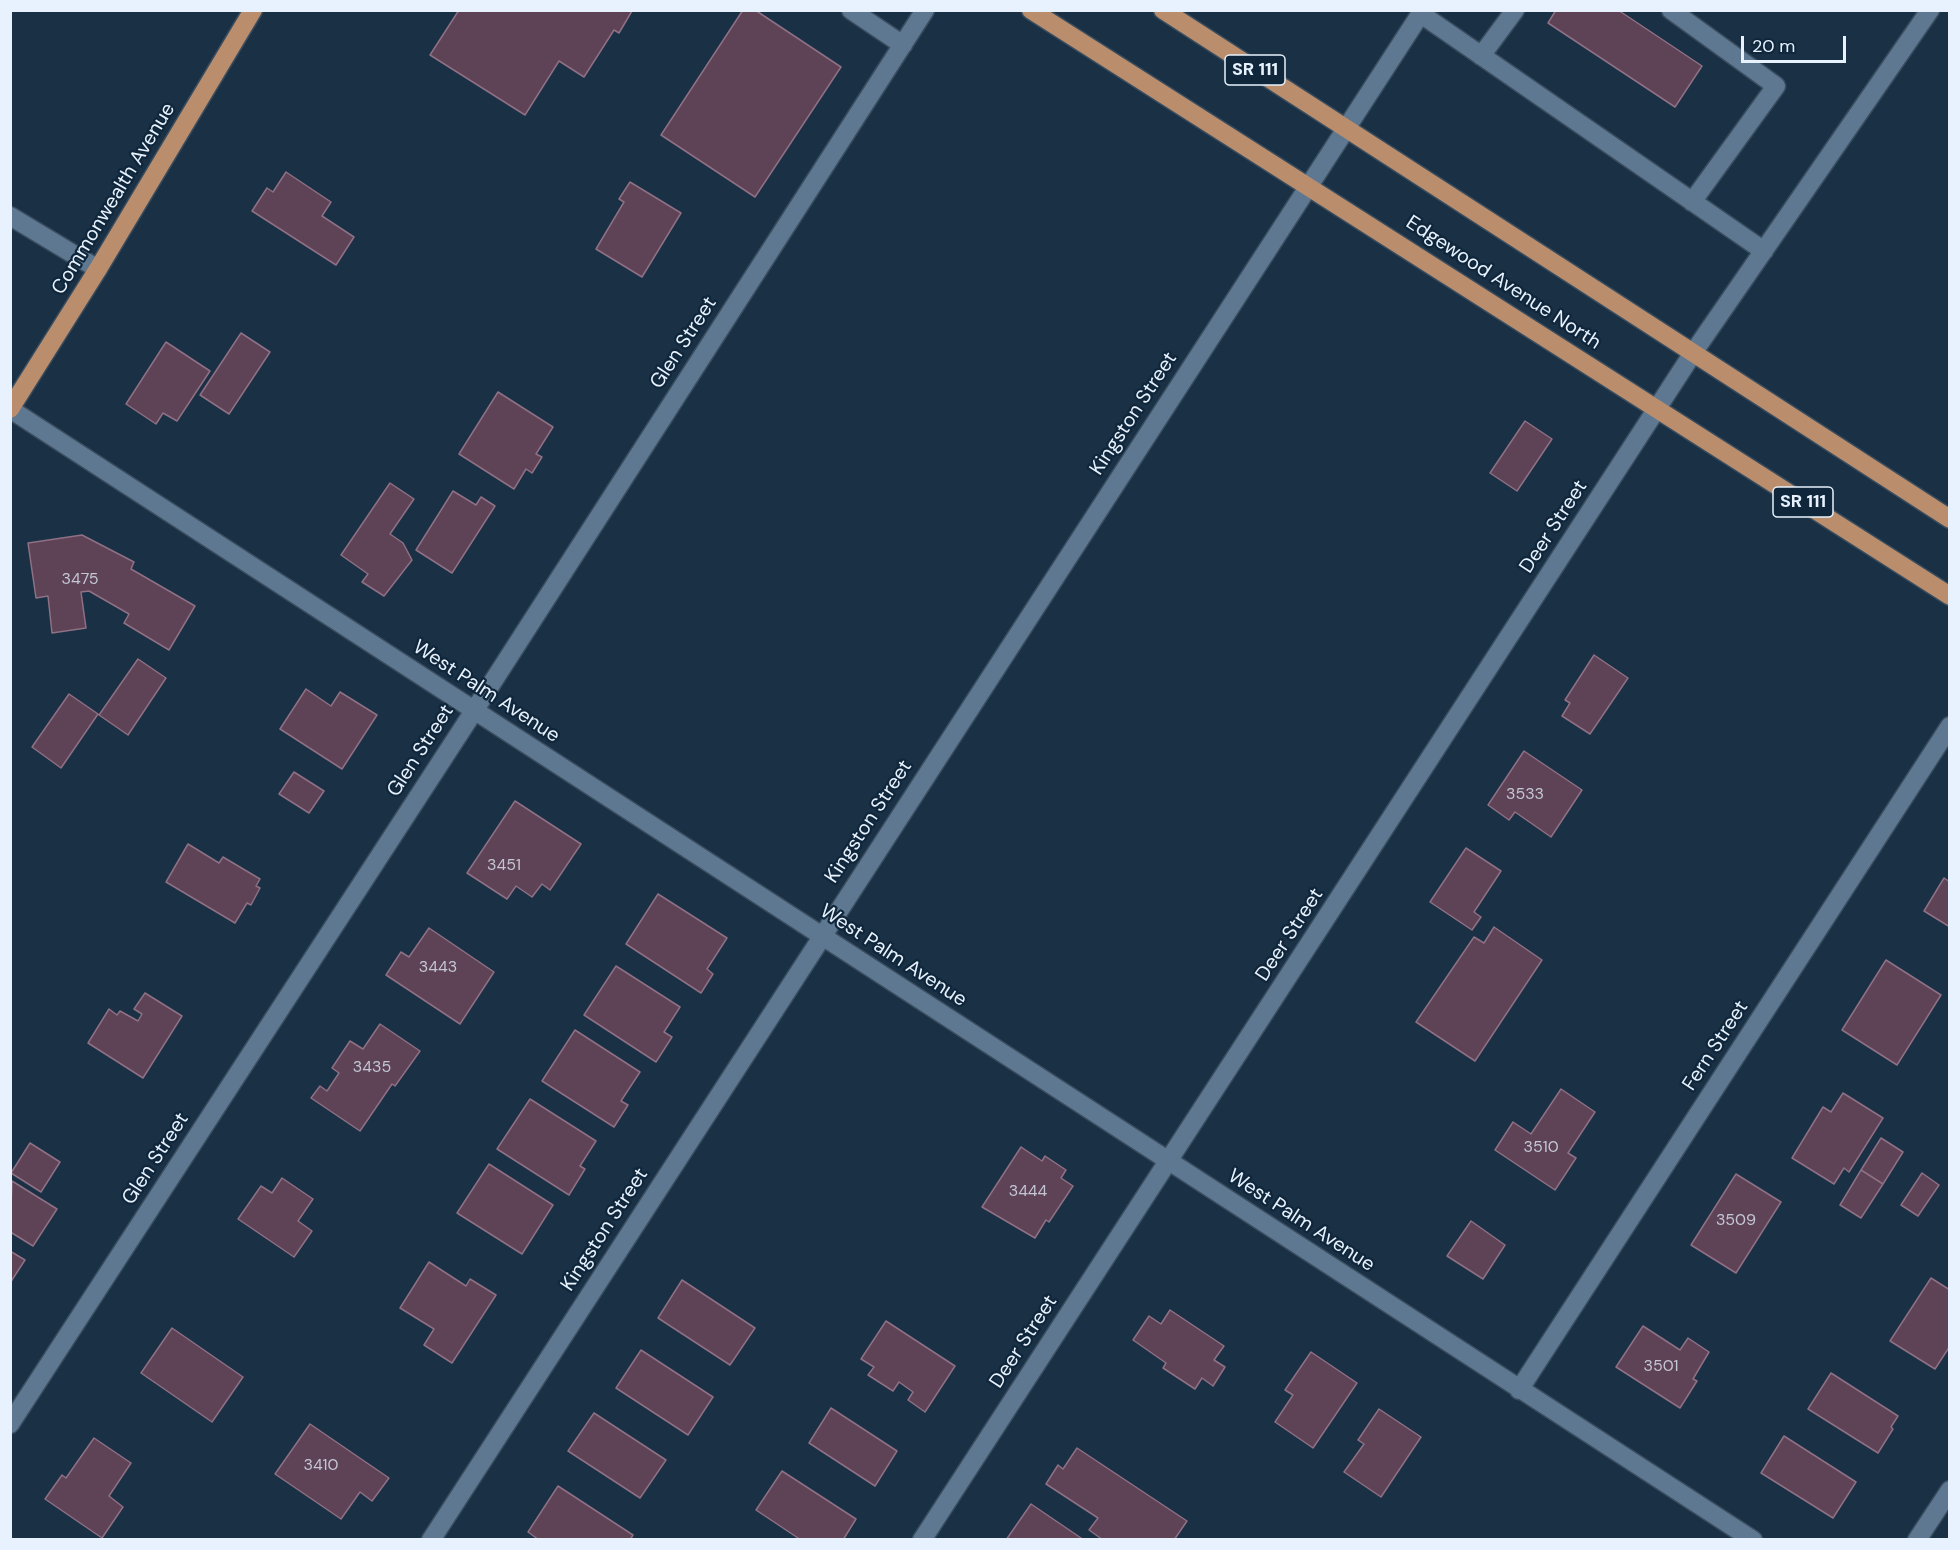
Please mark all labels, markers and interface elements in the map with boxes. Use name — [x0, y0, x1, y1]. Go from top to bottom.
scale bar — [1744, 24, 1849, 62]
text: 20 m — [1752, 34, 1795, 58]
road number: SR 111 — [1225, 55, 1285, 85]
street label: Commonwealth Avenue — [47, 99, 181, 299]
street label: Edgewood Avenue North — [1401, 211, 1605, 355]
street label: Glen Street — [645, 293, 723, 393]
street label: Kingston Street — [1085, 348, 1183, 480]
street label: Deer Street — [1515, 476, 1593, 578]
road number: SR 111 — [1773, 487, 1833, 517]
house number: 3475 — [61, 570, 99, 590]
street label: West Palm Avenue — [408, 636, 564, 748]
street label: Glen Street — [382, 701, 460, 801]
street label: Kingston Street — [820, 756, 918, 888]
house number: 3533 — [1506, 785, 1544, 805]
house number: 3451 — [487, 856, 521, 876]
street label: Deer Street — [1251, 884, 1329, 986]
street label: West Palm Avenue — [815, 900, 971, 1012]
house number: 3443 — [419, 958, 457, 978]
street label: Fern Street — [1678, 996, 1754, 1096]
house number: 3435 — [353, 1058, 391, 1078]
street label: Glen Street — [117, 1109, 195, 1209]
house number: 3510 — [1523, 1138, 1559, 1158]
street label: Kingston Street — [556, 1164, 654, 1296]
street label: West Palm Avenue — [1223, 1165, 1379, 1277]
house number: 3444 — [1009, 1182, 1047, 1202]
house number: 3509 — [1716, 1211, 1756, 1231]
street label: Deer Street — [985, 1291, 1063, 1393]
house number: 3501 — [1643, 1357, 1679, 1377]
house number: 3410 — [303, 1456, 339, 1476]

